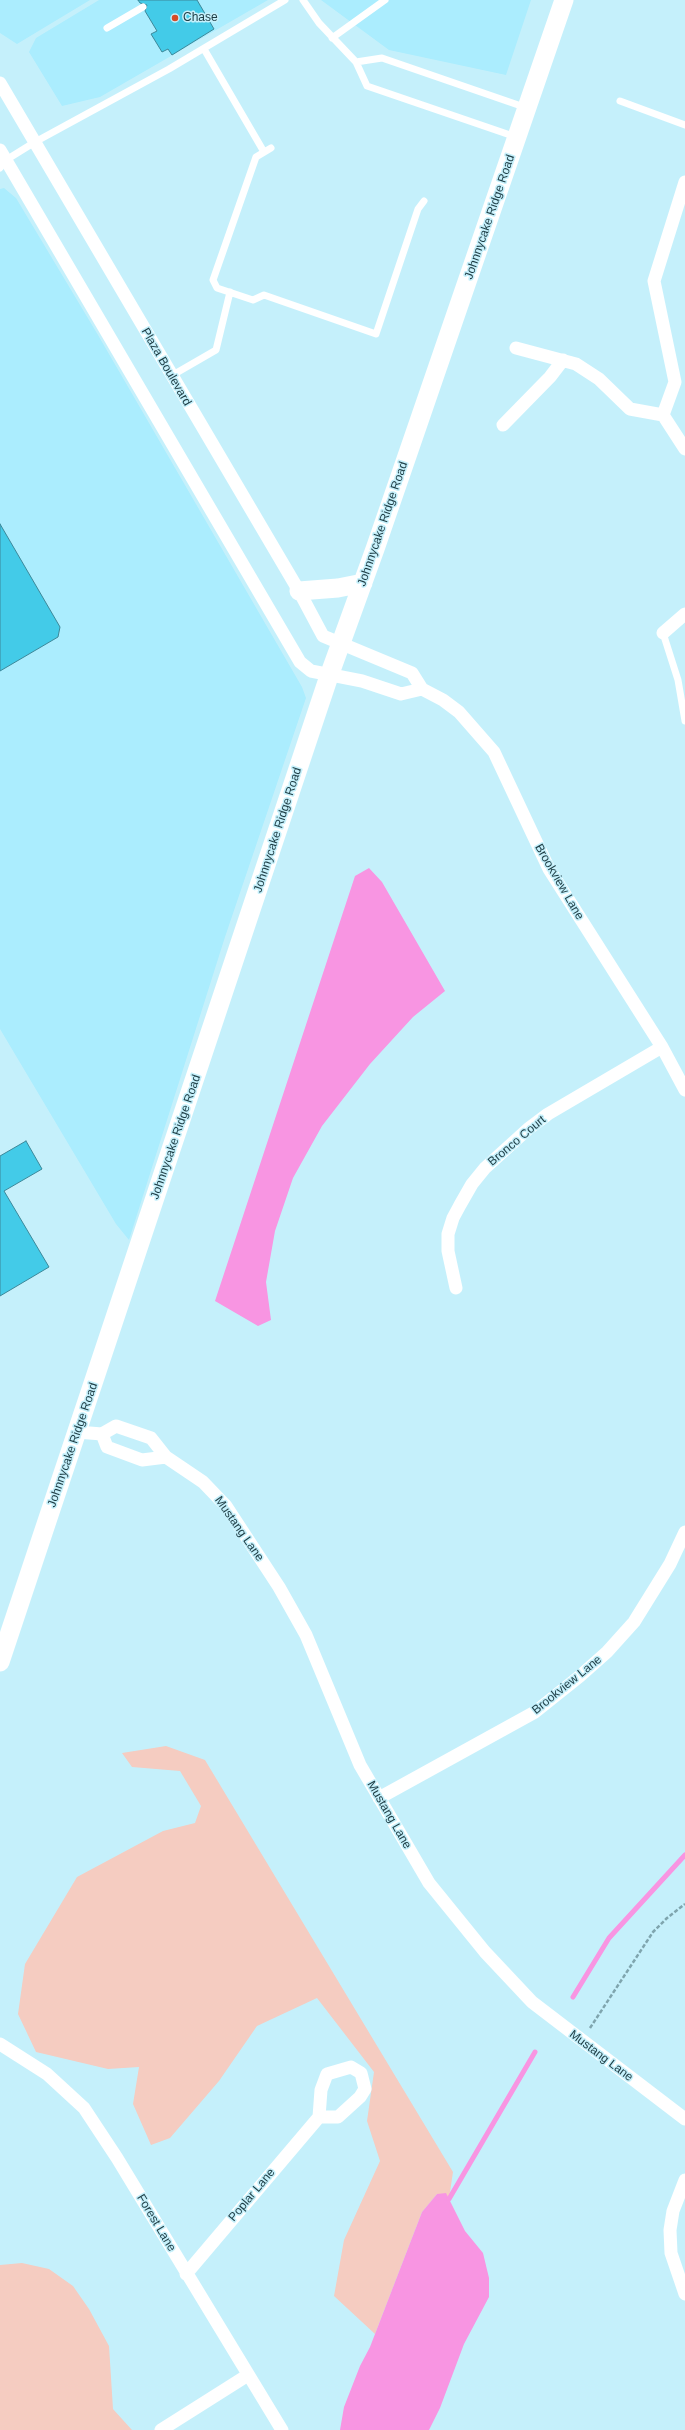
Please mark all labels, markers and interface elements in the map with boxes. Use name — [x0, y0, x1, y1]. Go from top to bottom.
place label: Chase — [183, 11, 218, 25]
marker: Chase — [170, 13, 180, 23]
street label: Johnnycake Ridge Road — [462, 153, 518, 281]
street label: Plaza Boulevard — [138, 326, 194, 408]
street label: Johnnycake Ridge Road — [355, 460, 411, 588]
street label: Johnnycake Ridge Road — [251, 766, 305, 894]
street label: Brookview Lane — [531, 841, 587, 923]
street label: Johnnycake Ridge Road — [148, 1073, 204, 1201]
street label: Bronco Court — [485, 1113, 549, 1169]
street label: Johnnycake Ridge Road — [45, 1381, 101, 1509]
street label: Mustang Lane — [211, 1494, 267, 1564]
street label: Brookview Lane — [529, 1653, 605, 1717]
street label: Mustang Lane — [364, 1778, 414, 1852]
street label: Mustang Lane — [566, 2027, 636, 2085]
street label: Poplar Lane — [226, 2166, 278, 2224]
street label: Forest Lane — [133, 2192, 179, 2254]

